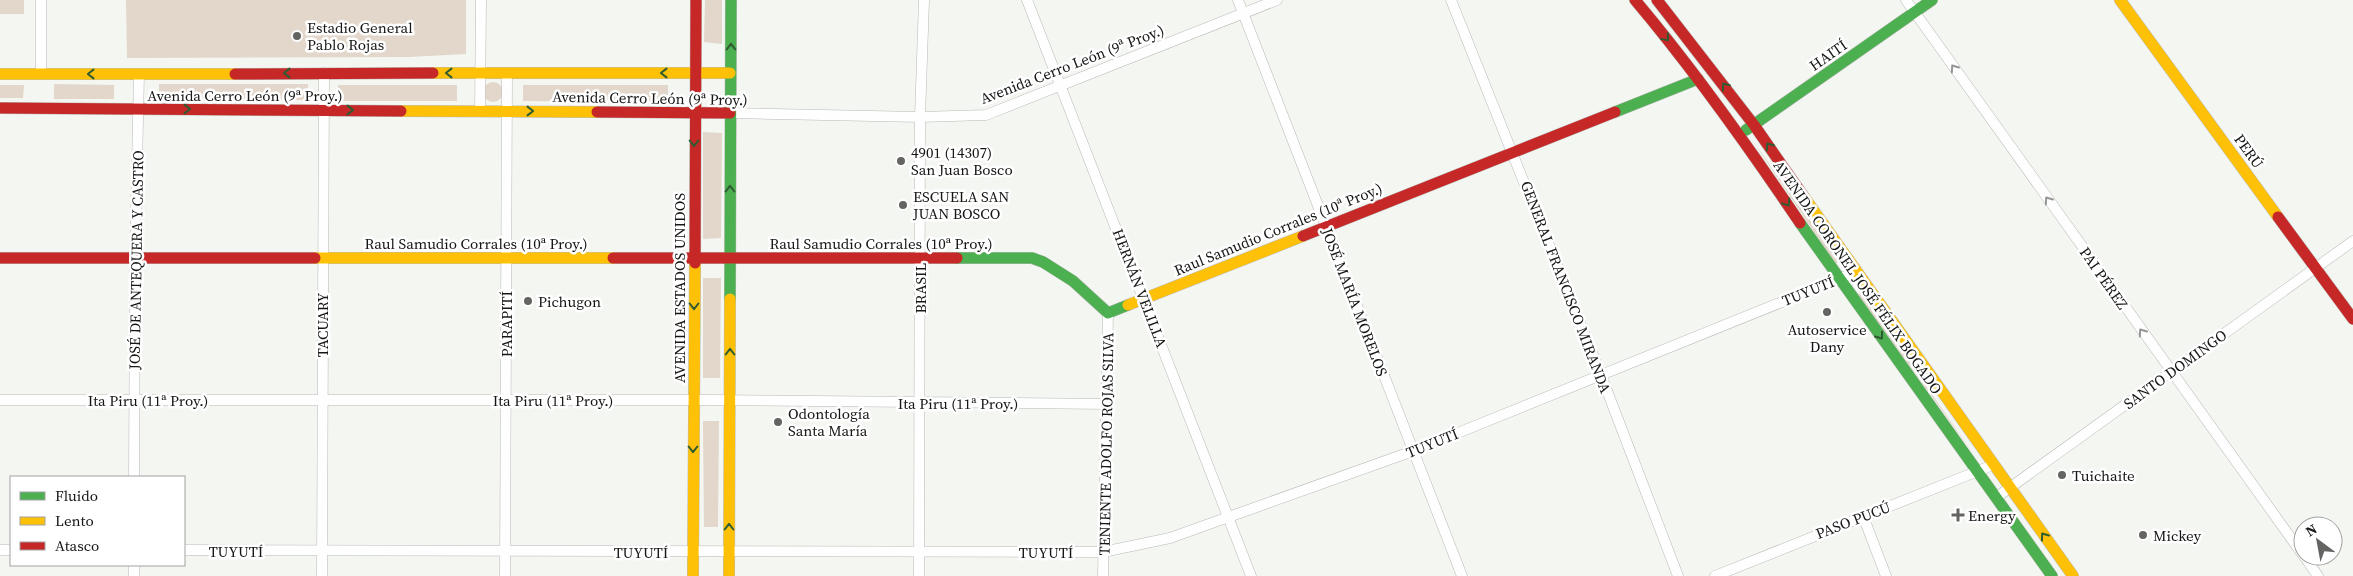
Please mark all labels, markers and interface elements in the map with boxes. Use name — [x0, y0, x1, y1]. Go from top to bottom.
place label: Estadio General Pablo Rojas — [307, 17, 413, 55]
street label: Avenida Cerro León (9ª Proy.) — [977, 19, 1167, 109]
marker: Estadio General Pablo Rojas — [291, 30, 303, 42]
one-way arrow — [1661, 32, 1670, 41]
street label: HAITÍ — [1805, 34, 1851, 76]
one-way arrow — [725, 43, 736, 51]
one-way arrow — [1951, 64, 1960, 74]
one-way arrow — [282, 68, 290, 78]
one-way arrow — [445, 68, 452, 78]
one-way arrow — [660, 68, 668, 78]
one-way arrow — [86, 69, 94, 79]
one-way arrow — [1722, 82, 1731, 92]
street label: Avenida Cerro León (9ª Proy.) — [147, 85, 343, 106]
street label: Avenida Cerro León (9ª Proy.) — [552, 86, 748, 110]
one-way arrow — [184, 104, 191, 114]
one-way arrow — [346, 105, 354, 115]
one-way arrow — [526, 106, 534, 116]
street label: PERÚ — [2229, 129, 2269, 173]
one-way arrow — [689, 140, 699, 147]
place label: 4901 (14307) San Juan Bosco — [911, 142, 1013, 180]
one-way arrow — [1766, 142, 1775, 152]
street label: JOSÉ DE ANTEQUERA Y CASTRO — [124, 150, 148, 371]
marker: 4901 (14307) San Juan Bosco — [895, 155, 907, 167]
street label: AVENIDA CORONEL JOSÉ FÉLIX BOGADO — [1769, 156, 1947, 398]
street label: Raul Samudio Corrales (10ª Proy.) — [1171, 177, 1385, 281]
street label: GENERAL FRANCISCO MIRANDA — [1516, 178, 1616, 396]
one-way arrow — [725, 185, 735, 193]
place label: ESCUELA SAN JUAN BOSCO — [912, 186, 1009, 224]
street label: AVENIDA ESTADOS UNIDOS — [669, 193, 690, 383]
one-way arrow — [2045, 196, 2054, 206]
one-way arrow — [1781, 198, 1790, 207]
marker: ESCUELA SAN JUAN BOSCO — [897, 199, 909, 211]
street label: JOSÉ MARÍA MORELOS — [1317, 224, 1393, 380]
street label: HERNÁN VELILLA — [1108, 225, 1172, 351]
street label: Raul Samudio Corrales (10ª Proy.) — [364, 233, 588, 254]
street label: Raul Samudio Corrales (10ª Proy.) — [769, 233, 993, 254]
street label: PAI PÉREZ — [2075, 243, 2133, 313]
street label: BRASIL — [910, 262, 931, 314]
street label: TUYUTÍ — [1779, 271, 1837, 311]
street label: PARAPITÍ — [496, 291, 517, 357]
place label: Pichugon — [538, 291, 601, 312]
street label: TACUARY — [312, 292, 333, 357]
marker: Pichugon — [522, 295, 534, 307]
one-way arrow — [689, 302, 699, 310]
marker: Autoservice Dany — [1821, 306, 1833, 318]
place label: Autoservice Dany — [1787, 319, 1867, 357]
street label: SANTO DOMINGO — [2119, 324, 2231, 414]
one-way arrow — [2139, 329, 2149, 338]
one-way arrow — [1874, 330, 1883, 340]
street label: TENIENTE ADOLFO ROJAS SILVA — [1094, 332, 1118, 556]
one-way arrow — [725, 348, 735, 356]
street label: Ita Piru (11ª Proy.) — [88, 390, 208, 411]
street label: Ita Piru (11ª Proy.) — [493, 390, 613, 411]
street label: Ita Piru (11ª Proy.) — [898, 393, 1018, 414]
place label: Odontología Santa María — [788, 403, 870, 441]
marker: Odontología Santa María — [772, 416, 784, 428]
street label: TUYUTÍ — [1403, 423, 1461, 463]
one-way arrow — [688, 446, 698, 454]
place label: Tuichaite — [2072, 465, 2135, 486]
marker: Tuichaite — [2056, 469, 2068, 481]
legend — [10, 476, 185, 566]
text: Fluido — [55, 485, 98, 506]
street label: PASO PUCÚ — [1812, 496, 1894, 544]
place label: Energy — [1968, 505, 2016, 526]
marker: Energy — [1952, 509, 1964, 521]
text: Lento — [55, 510, 94, 531]
north arrow — [2293, 516, 2343, 566]
text: N — [2301, 519, 2321, 541]
one-way arrow — [724, 523, 734, 531]
place label: Mickey — [2153, 525, 2202, 546]
marker: Mickey — [2137, 529, 2149, 541]
one-way arrow — [2041, 533, 2051, 542]
text: Atasco — [55, 535, 99, 556]
street label: TUYUTÍ — [209, 541, 263, 562]
street label: TUYUTÍ — [614, 542, 668, 563]
street label: TUYUTÍ — [1019, 542, 1073, 563]

